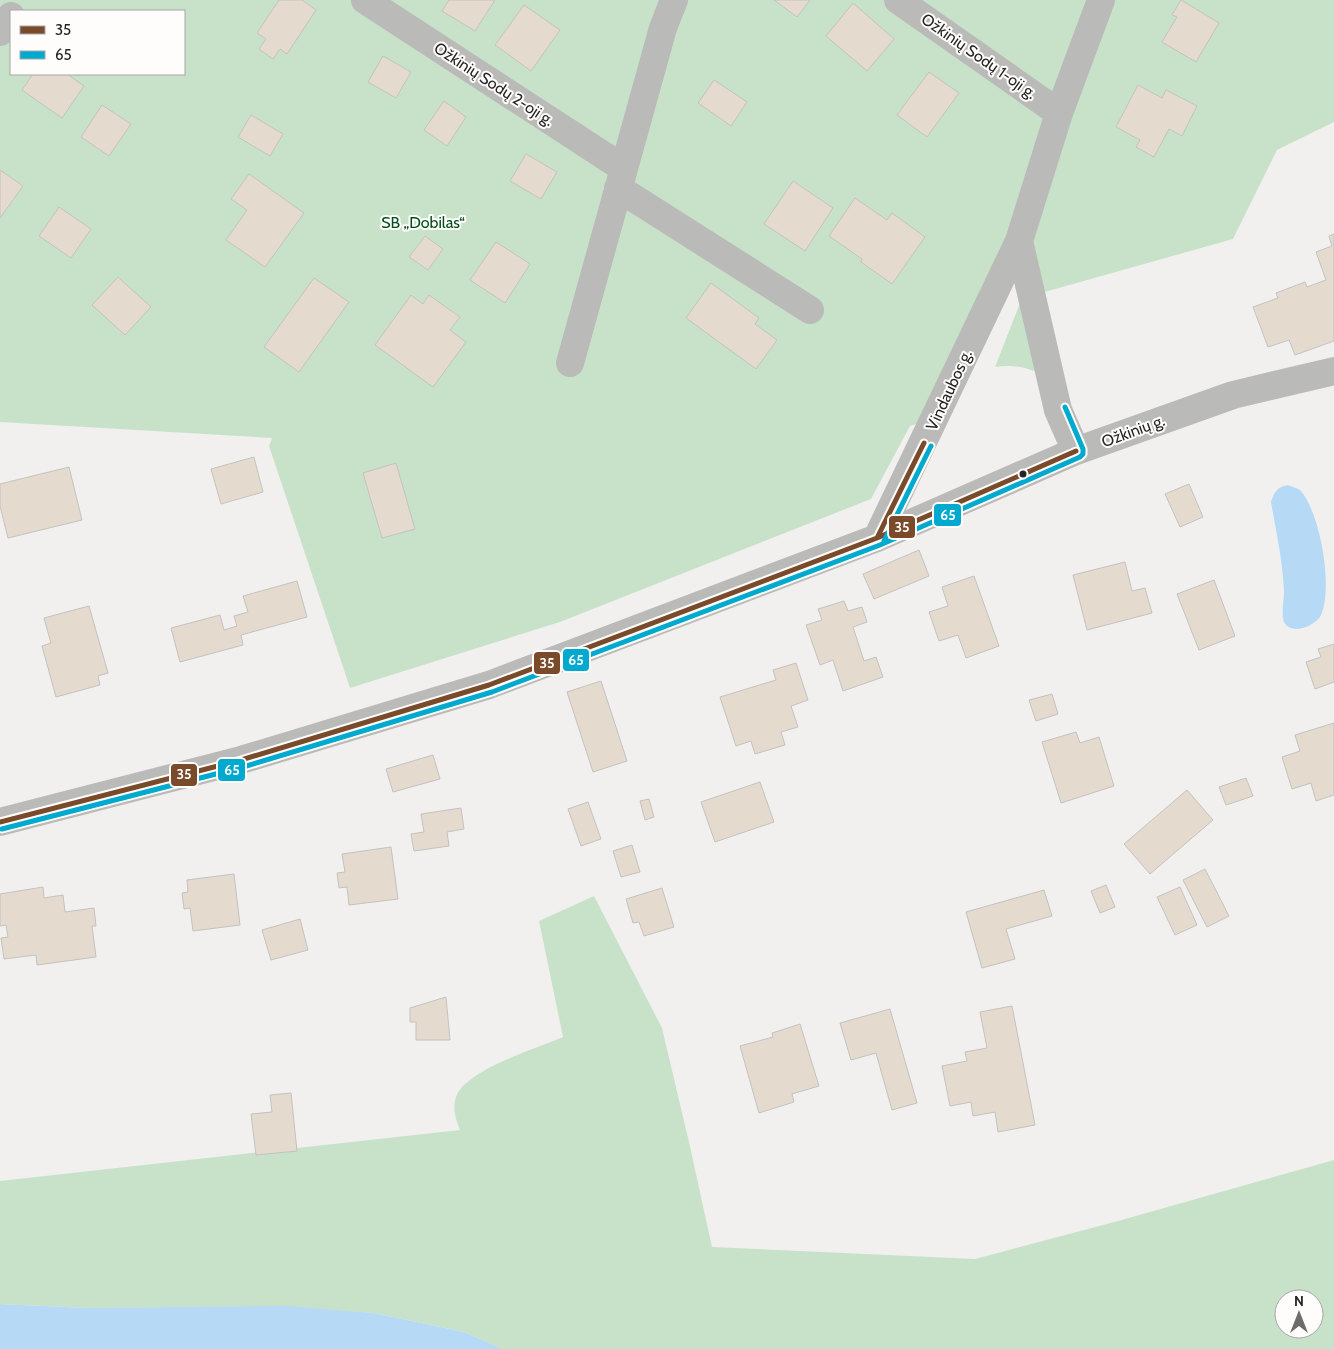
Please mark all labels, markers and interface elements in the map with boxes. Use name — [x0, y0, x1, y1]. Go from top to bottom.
street label: Ožkinių Sodų 1-oji g. — [918, 9, 1040, 103]
legend — [10, 10, 185, 75]
text: 35 — [55, 21, 71, 39]
street label: Ožkinių Sodų 2-oji g. — [431, 38, 557, 130]
text: 65 — [55, 46, 72, 64]
park label: SB „Dobilas“ — [381, 213, 465, 232]
street label: Vindaubos g. — [922, 347, 976, 433]
street label: Ožkinių g. — [1099, 411, 1167, 451]
unlabelled marker — [1018, 469, 1028, 479]
line badge: 65 — [933, 503, 962, 527]
text: 65 — [940, 506, 956, 524]
line badge: 35 — [888, 515, 916, 539]
text: 35 — [894, 518, 910, 536]
line badge: 65 — [562, 648, 590, 672]
line badge: 35 — [533, 651, 561, 675]
text: 65 — [568, 651, 584, 669]
text: 35 — [539, 654, 555, 672]
line badge: 65 — [217, 758, 246, 782]
text: 65 — [224, 761, 240, 779]
line badge: 35 — [170, 763, 198, 787]
text: 35 — [176, 765, 192, 783]
north arrow — [1274, 1289, 1324, 1339]
text: N — [1294, 1292, 1304, 1310]

